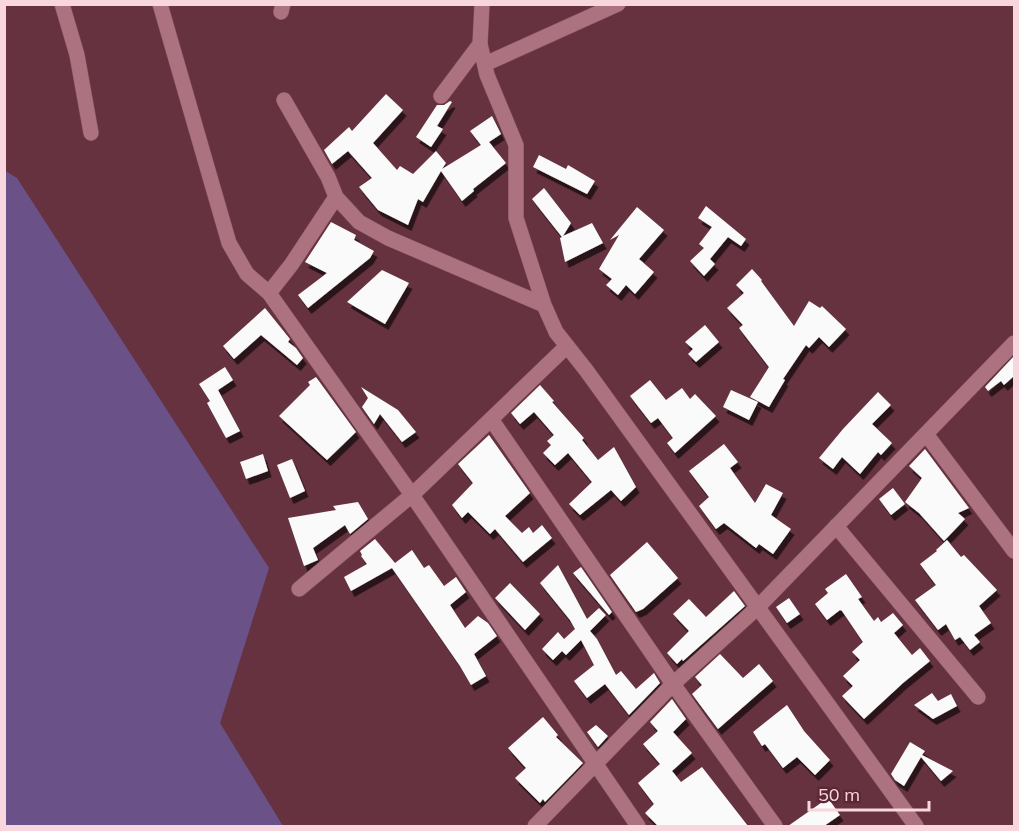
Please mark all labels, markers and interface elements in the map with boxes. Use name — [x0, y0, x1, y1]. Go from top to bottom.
scale bar — [809, 774, 929, 812]
text: 50 m — [818, 783, 860, 806]

